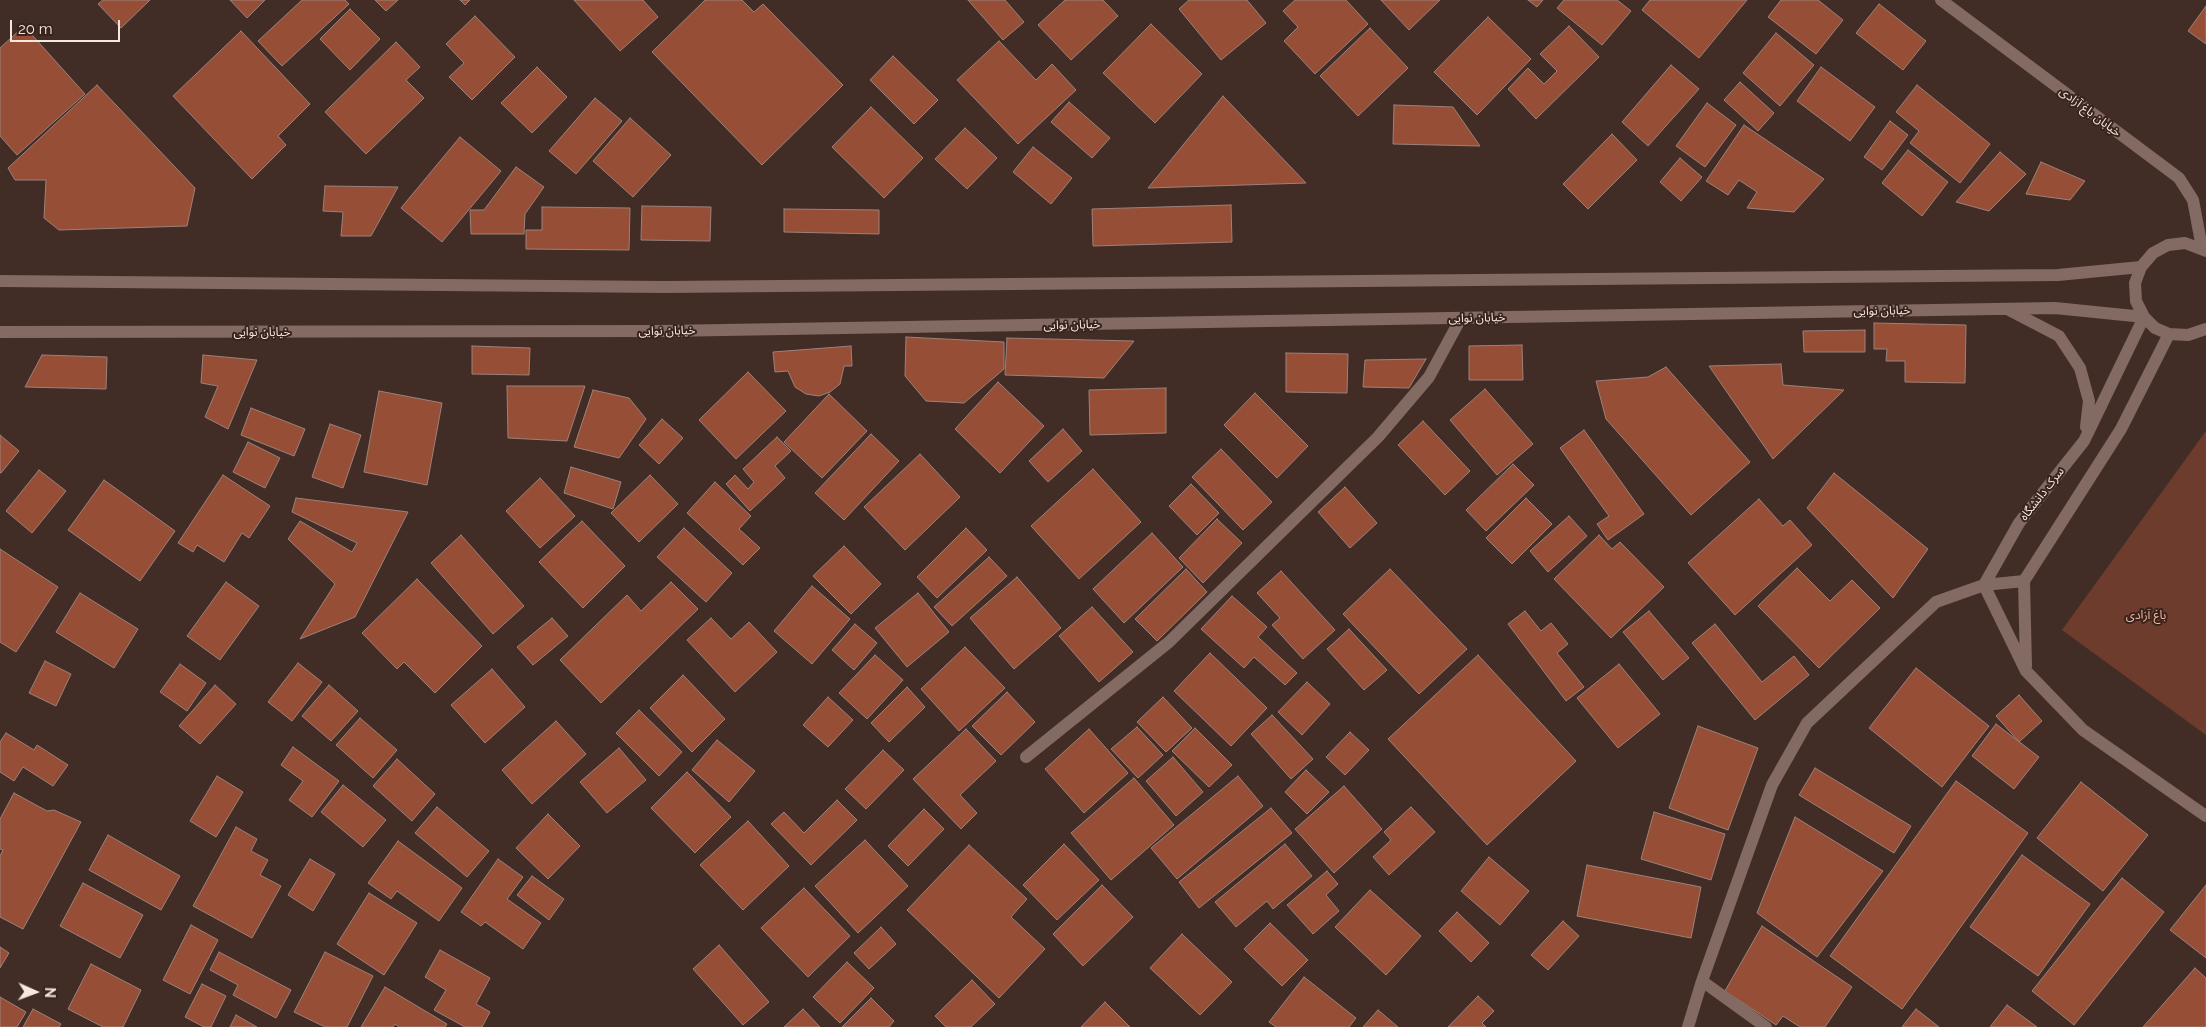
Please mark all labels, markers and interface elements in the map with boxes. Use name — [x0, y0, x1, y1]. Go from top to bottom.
scale bar — [12, 10, 122, 42]
text: 20 m — [18, 20, 53, 38]
street label: خیابان باغ آزادی — [2056, 84, 2124, 140]
street label: خیابان نوایی — [1853, 303, 1911, 319]
street label: خیابان نوایی — [1448, 310, 1506, 326]
street label: خیابان نوایی — [1043, 317, 1101, 333]
street label: خیابان نوایی — [638, 323, 696, 339]
street label: خیابان نوایی — [233, 325, 291, 339]
street label: سرک دانشگاه — [2017, 464, 2067, 524]
park label: باغ آزادی — [2126, 608, 2166, 622]
north arrow — [10, 967, 60, 1017]
text: N — [42, 987, 58, 998]

